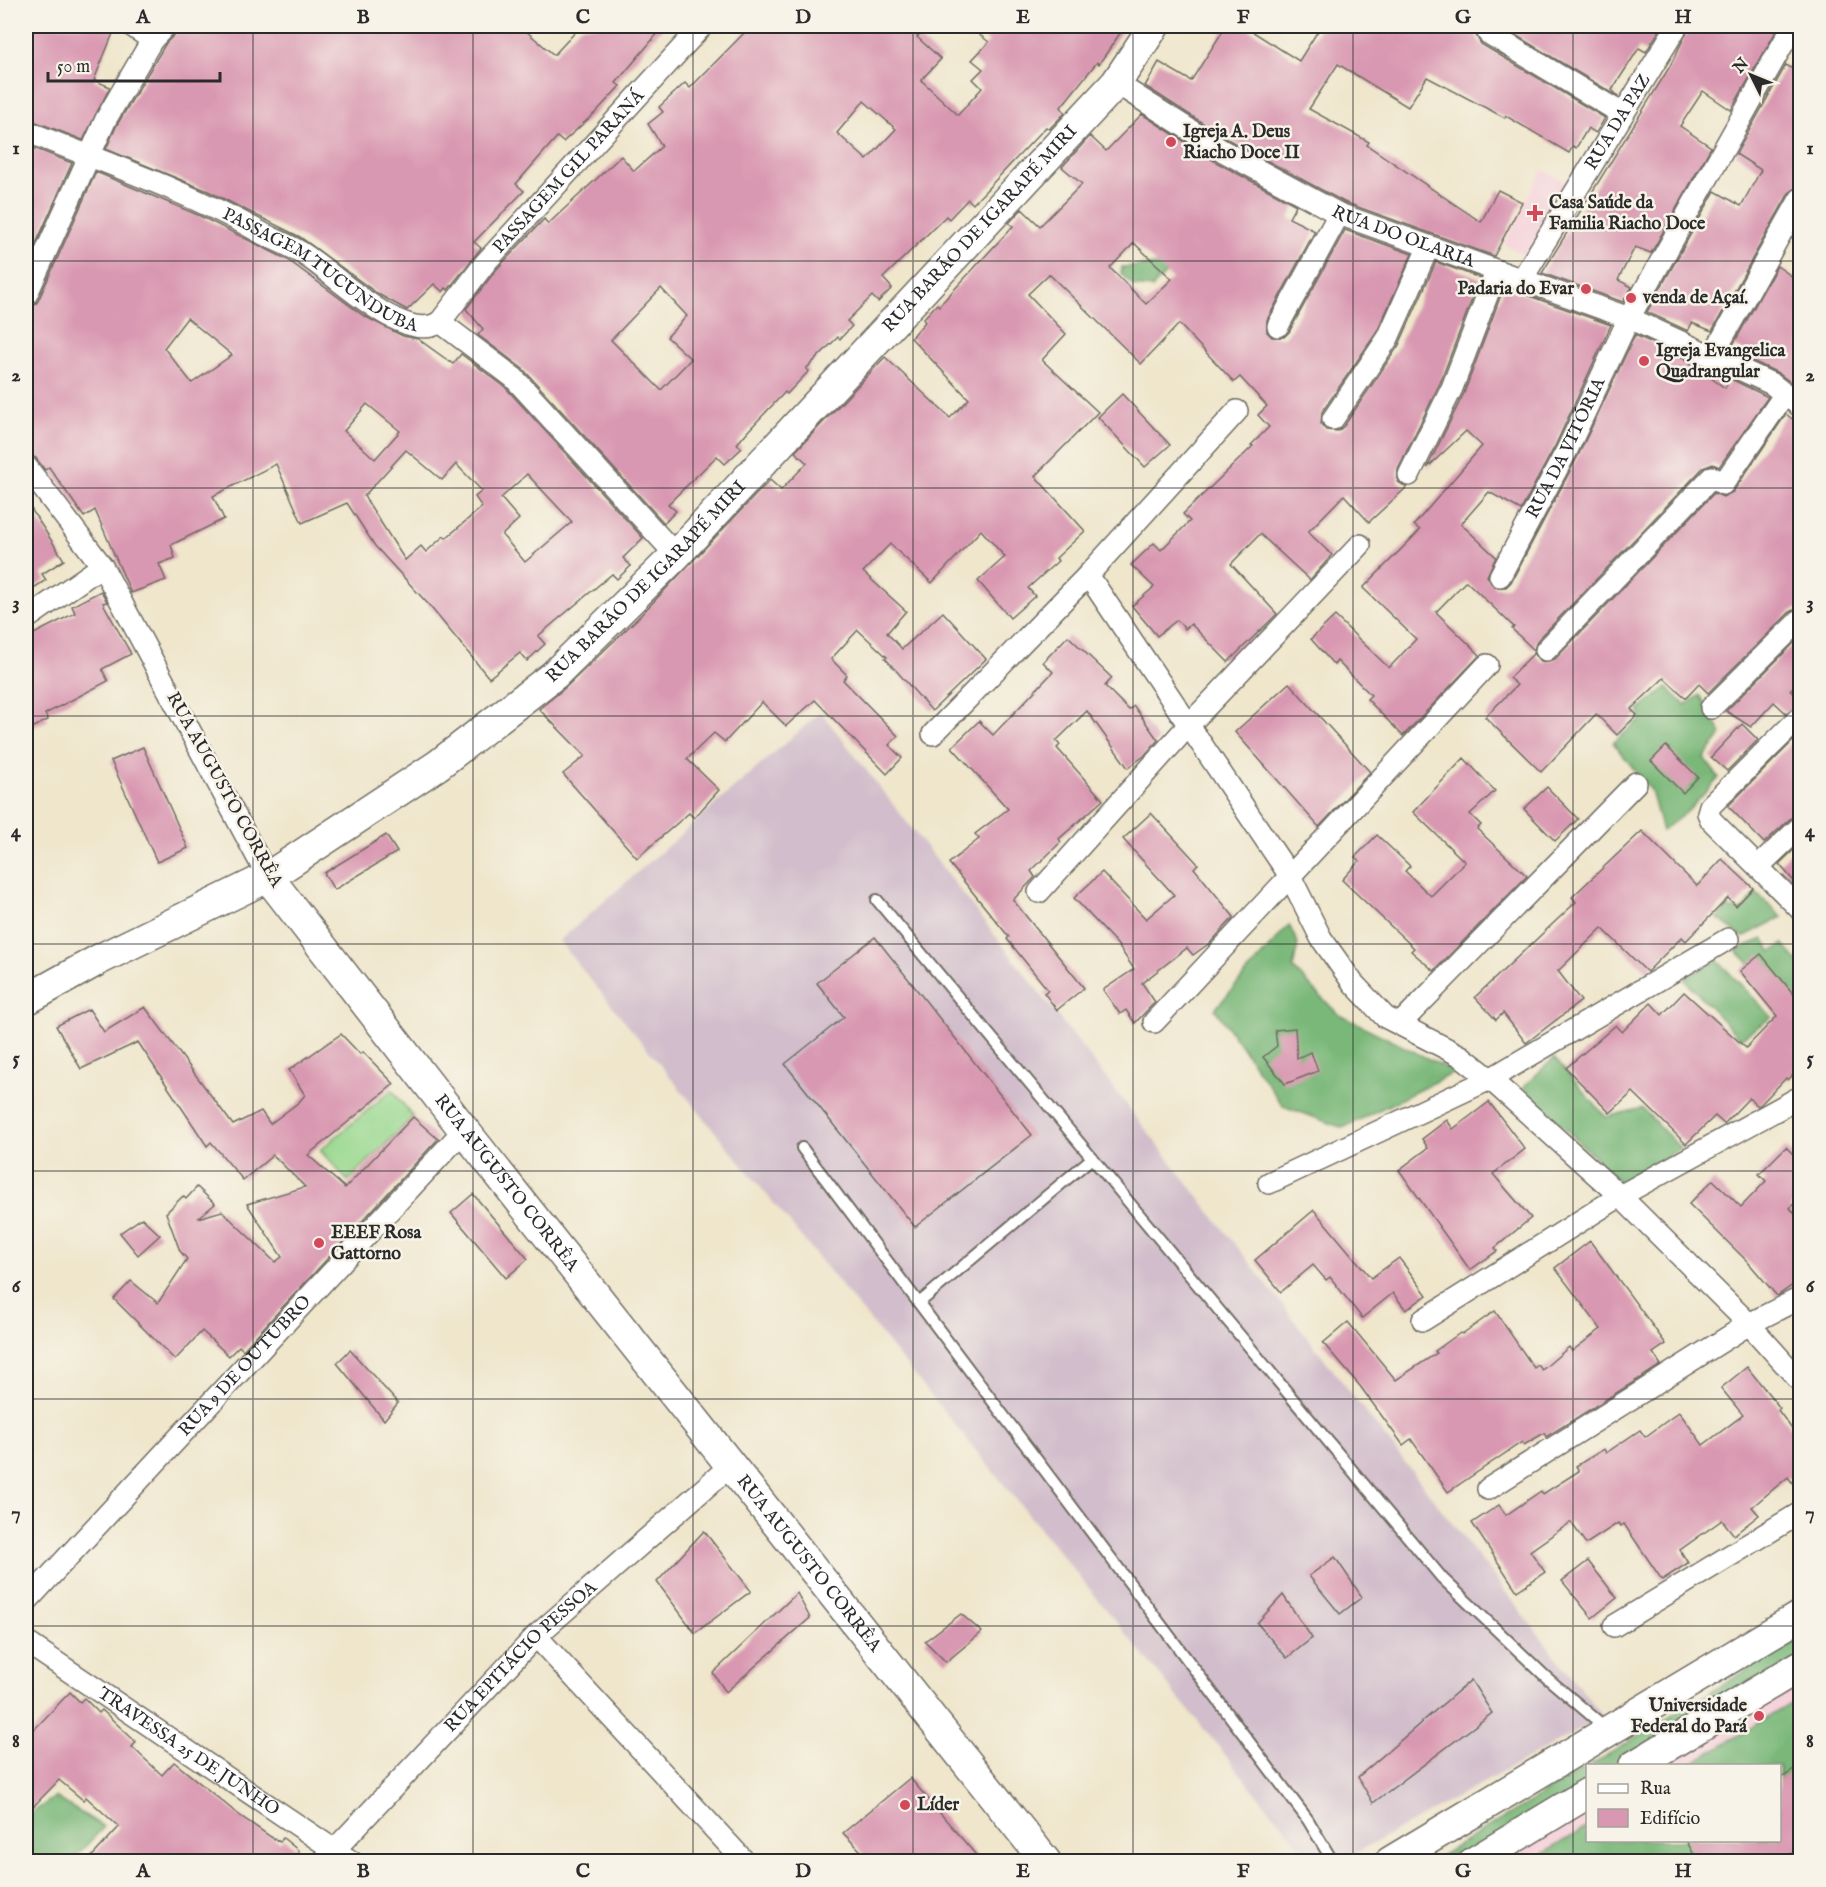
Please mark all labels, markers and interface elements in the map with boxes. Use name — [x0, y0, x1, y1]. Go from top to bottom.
text: A — [135, 5, 151, 30]
text: B — [356, 5, 370, 30]
text: C — [576, 5, 590, 30]
text: D — [795, 5, 811, 30]
text: E — [1016, 5, 1030, 30]
text: F — [1237, 5, 1250, 30]
text: G — [1455, 5, 1472, 30]
text: H — [1674, 5, 1692, 30]
scale bar — [48, 45, 220, 83]
north arrow — [1721, 45, 1781, 105]
text: N — [1729, 54, 1754, 79]
text: 50 m — [57, 56, 90, 79]
street label: RUA DA PAZ — [1580, 70, 1656, 174]
street label: PASSAGEM GIL PARANÁ — [488, 83, 650, 258]
street label: RUA BARÃO DE IGARAPÉ MIRI — [878, 120, 1083, 337]
place label: Igreja A. Deus Riacho Doce II — [1183, 121, 1300, 165]
marker: Igreja A. Deus Riacho Doce II — [1164, 135, 1178, 149]
text: 1 — [12, 136, 20, 161]
text: 1 — [1806, 136, 1814, 161]
place label: Casa Saúde da Familia Riacho Doce — [1549, 192, 1706, 236]
street label: RUA DO OLARIA — [1328, 201, 1479, 273]
street label: PASSAGEM TUCUNDUBA — [219, 203, 421, 338]
marker: Casa Saúde da Familia Riacho Doce — [1526, 204, 1544, 222]
place label: Padaria do Evar — [1458, 278, 1574, 301]
marker: Padaria do Evar — [1579, 282, 1593, 296]
place label: venda de Açaí. — [1642, 287, 1748, 310]
marker: venda de Açaí. — [1624, 291, 1638, 305]
place label: Igreja Evangelica Quadrangular — [1656, 340, 1786, 384]
marker: Igreja Evangelica Quadrangular — [1637, 354, 1651, 368]
text: 2 — [11, 363, 21, 388]
text: 2 — [1805, 363, 1815, 388]
street label: RUA DA VITÓRIA — [1521, 373, 1611, 523]
street label: RUA BARÃO DE IGARAPÉ MIRI — [541, 476, 751, 688]
text: 3 — [12, 591, 20, 616]
text: 3 — [1806, 591, 1814, 616]
street label: RUA AUGUSTO CORRÊA — [161, 687, 290, 892]
text: 4 — [11, 819, 22, 844]
text: 4 — [1805, 819, 1816, 844]
text: 5 — [12, 1046, 20, 1071]
text: 5 — [1806, 1046, 1814, 1071]
street label: RUA AUGUSTO CORRÊA — [429, 1090, 584, 1277]
place label: EEEF Rosa Gattorno — [331, 1222, 422, 1266]
marker: EEEF Rosa Gattorno — [312, 1236, 326, 1250]
text: 6 — [12, 1274, 22, 1299]
text: 6 — [1806, 1274, 1816, 1299]
street label: RUA 9 DE OUTUBRO — [174, 1290, 316, 1441]
street label: RUA AUGUSTO CORRÊA — [731, 1470, 887, 1658]
text: 7 — [11, 1501, 21, 1526]
text: 7 — [1805, 1501, 1815, 1526]
street label: RUA EPITÁCIO PESSOA — [439, 1576, 603, 1738]
street label: TRAVESSA 25 DE JUNHO — [93, 1682, 284, 1821]
place label: Universidade Federal do Pará — [1631, 1695, 1748, 1739]
marker: Universidade Federal do Pará — [1752, 1709, 1766, 1723]
text: 8 — [12, 1729, 20, 1754]
text: 8 — [1806, 1729, 1814, 1754]
legend — [1586, 1764, 1781, 1842]
text: Rua — [1640, 1778, 1671, 1801]
place label: Líder — [917, 1794, 959, 1817]
marker: Líder — [898, 1798, 912, 1812]
text: Edifício — [1640, 1808, 1701, 1831]
text: A — [135, 1859, 151, 1884]
text: B — [356, 1859, 370, 1884]
text: C — [576, 1859, 590, 1884]
text: D — [795, 1859, 811, 1884]
text: E — [1016, 1859, 1030, 1884]
text: F — [1237, 1859, 1250, 1884]
text: G — [1455, 1859, 1472, 1884]
text: H — [1674, 1859, 1692, 1884]

